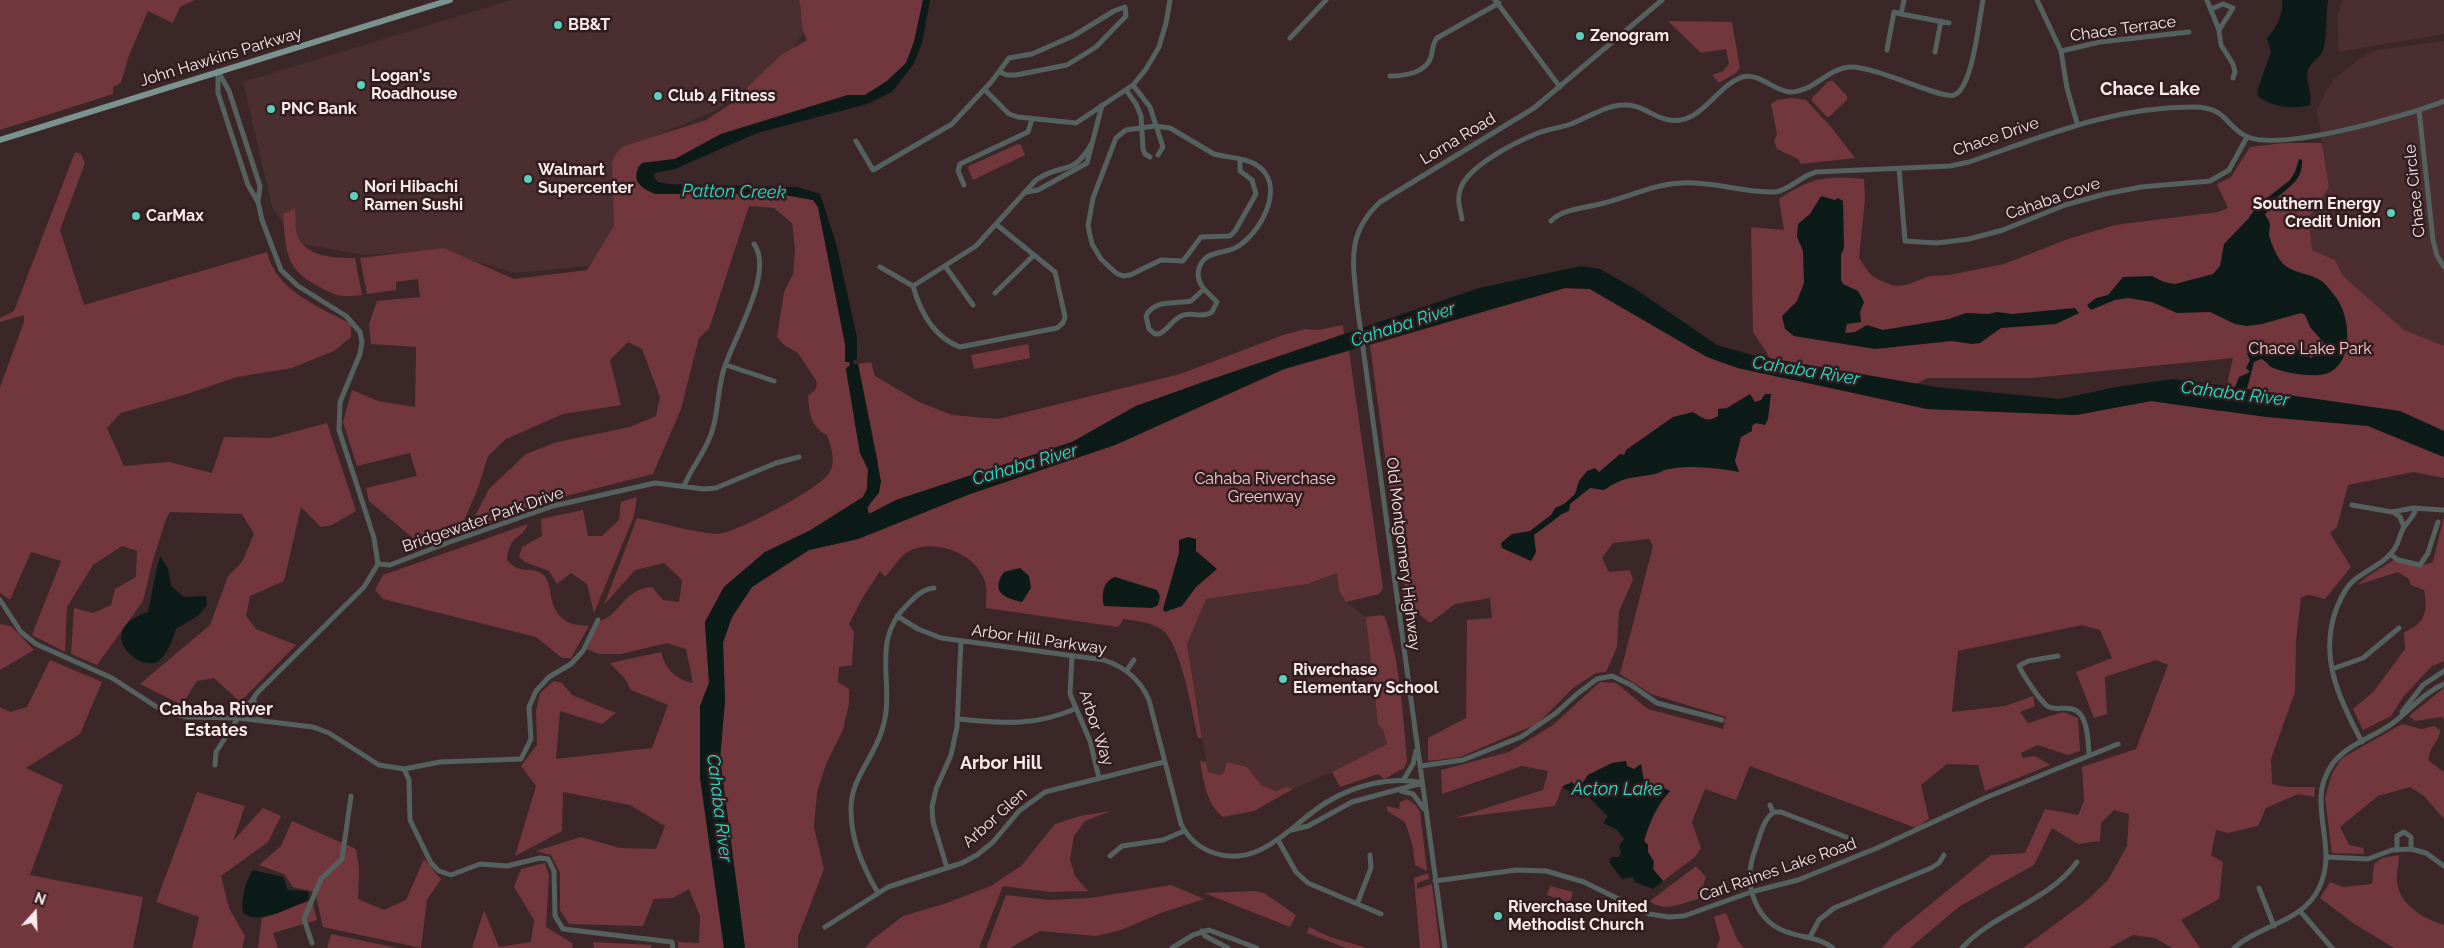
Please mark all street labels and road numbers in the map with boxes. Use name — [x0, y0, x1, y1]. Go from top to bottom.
street label: Chace Terrace — [2069, 12, 2177, 46]
street label: John Hawkins Parkway — [138, 23, 304, 91]
street label: Lorna Road — [1417, 109, 1499, 169]
street label: Chace Drive — [1951, 113, 2041, 161]
street label: Chace Circle — [2401, 143, 2429, 239]
street label: Cahaba Cove — [2003, 174, 2103, 224]
street label: Old Montgomery Highway — [1382, 456, 1424, 652]
street label: Bridgewater Park Drive — [400, 483, 566, 557]
street label: Arbor Hill Parkway — [970, 621, 1108, 659]
street label: Arbor Way — [1075, 688, 1117, 768]
street label: Arbor Glen — [959, 784, 1031, 852]
street label: Carl Raines Lake Road — [1697, 834, 1859, 906]

